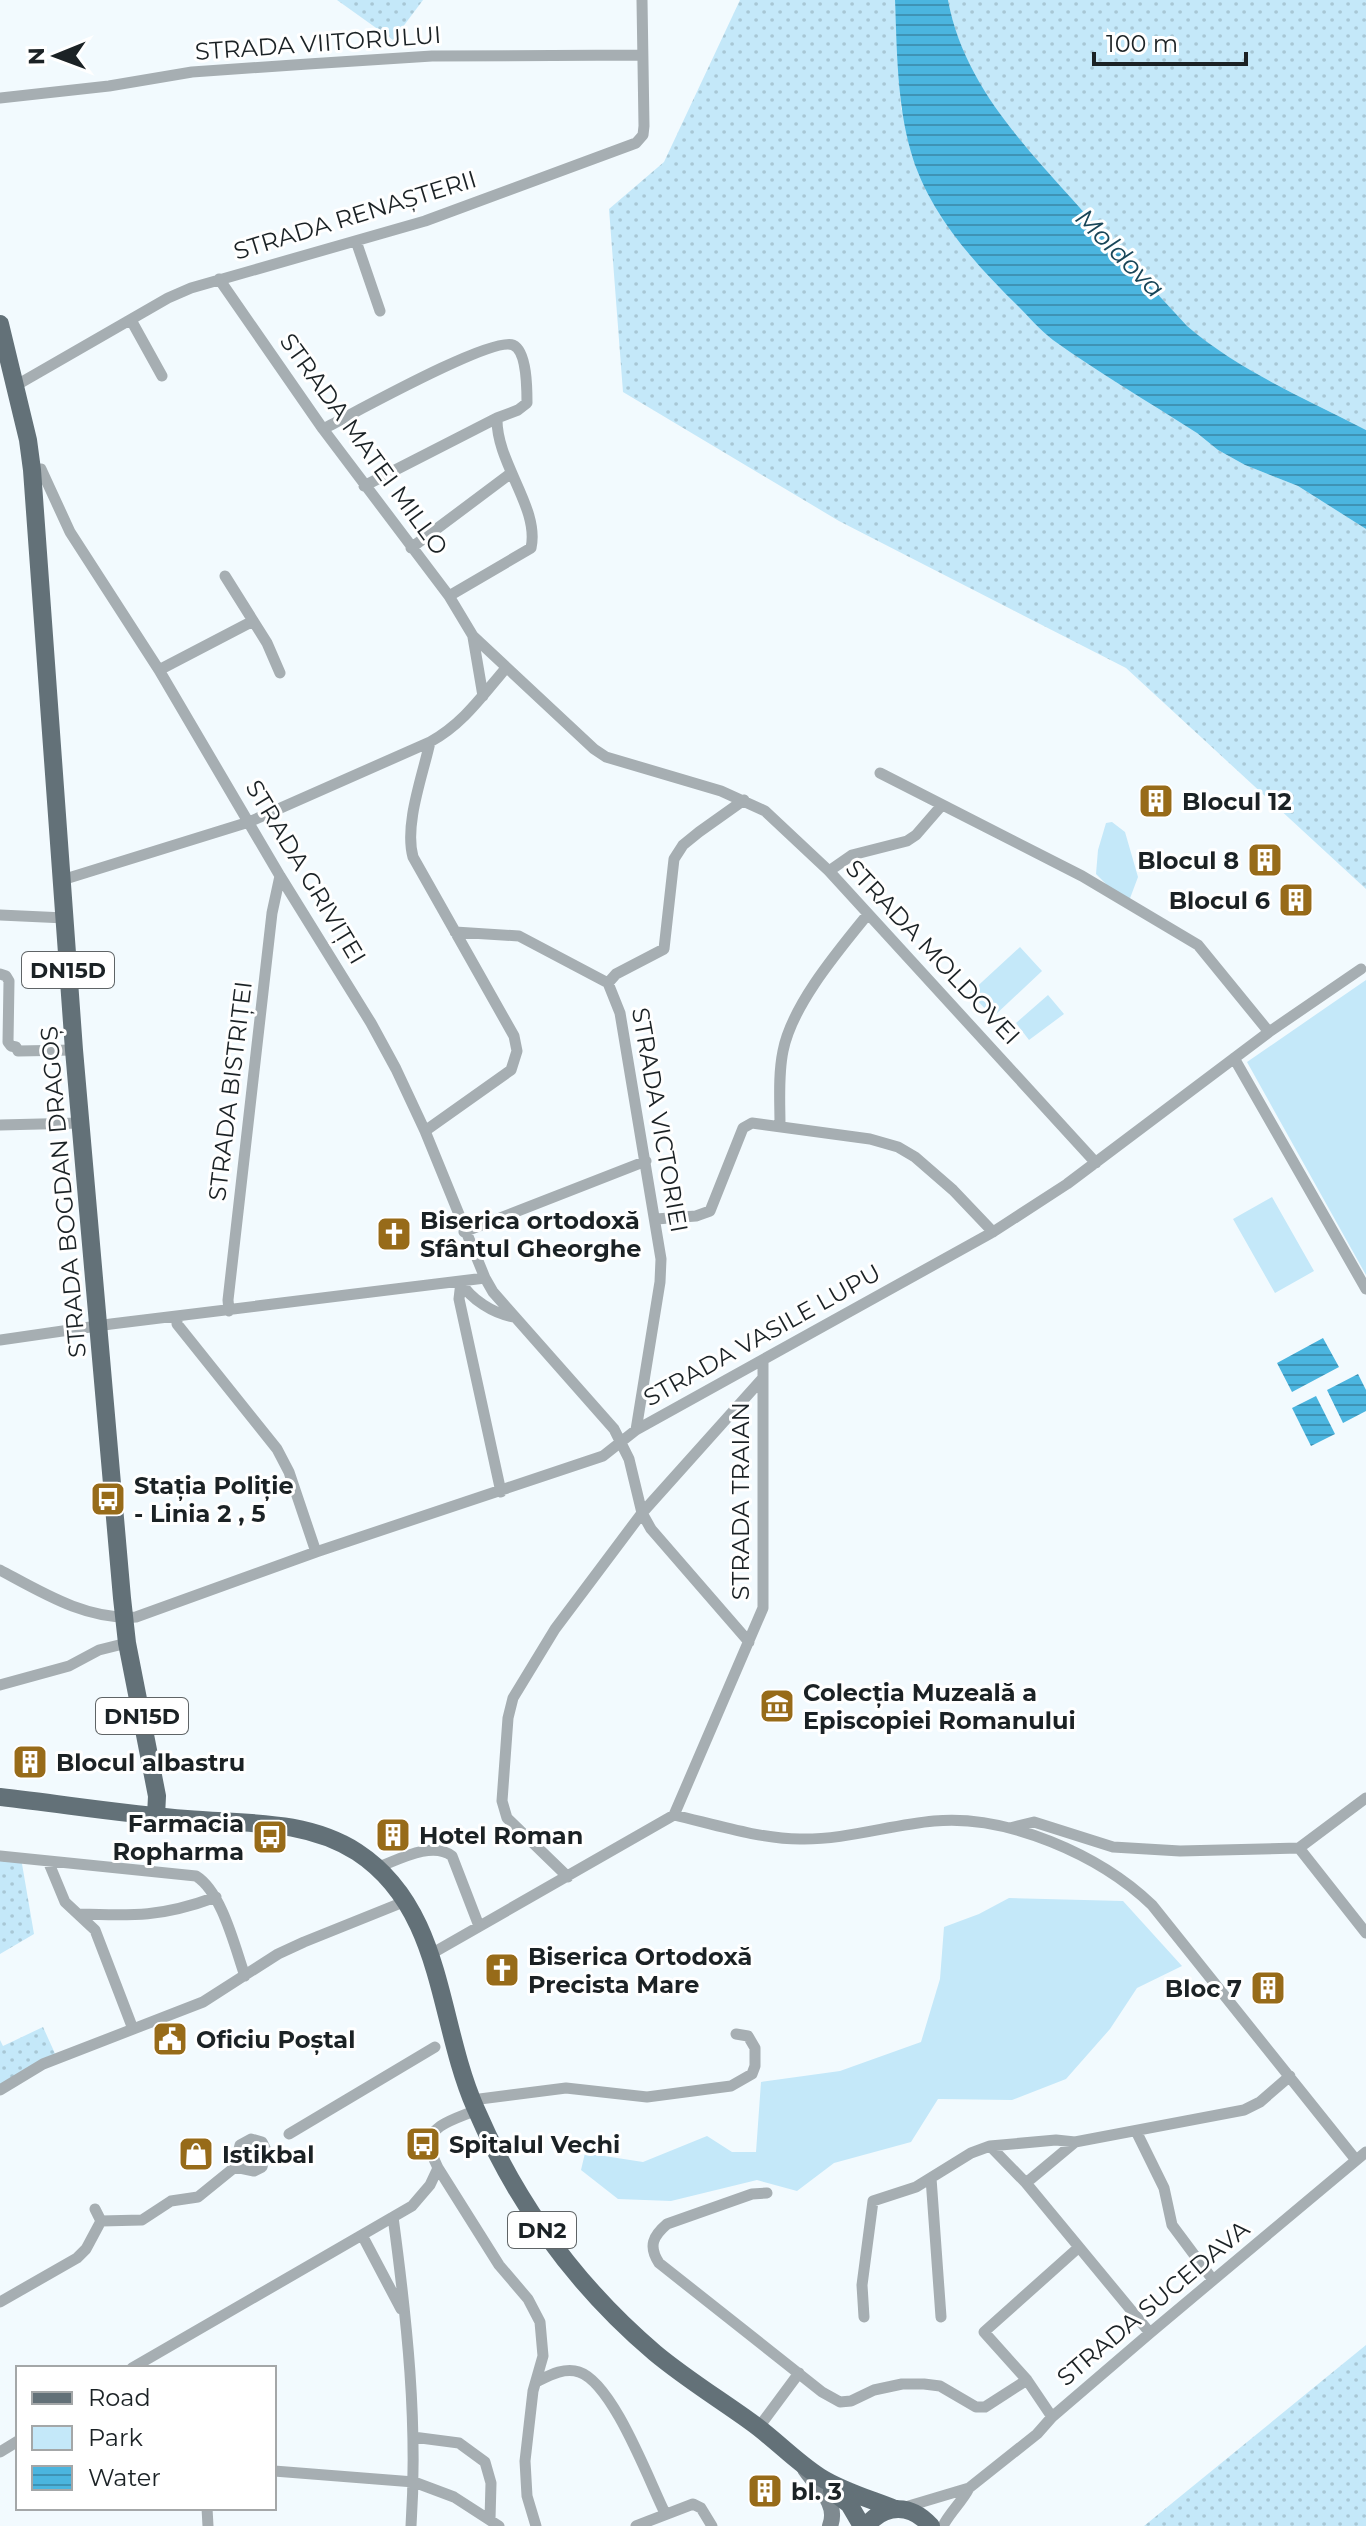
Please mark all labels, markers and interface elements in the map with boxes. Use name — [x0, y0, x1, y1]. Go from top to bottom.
north arrow — [16, 16, 96, 96]
scale bar — [1094, 16, 1246, 66]
street label: STRADA VIITORULUI — [194, 20, 442, 66]
text: 100 m — [1106, 29, 1178, 58]
text: N — [23, 47, 50, 65]
street label: STRADA RENAȘTERII — [230, 164, 480, 266]
water label: Moldova — [1069, 202, 1171, 304]
street label: STRADA MATEI MILLO — [274, 328, 454, 560]
street label: STRADA GRIVIȚEI — [240, 775, 372, 969]
building icon: Blocul 12 — [1137, 782, 1175, 820]
place label: Blocul 12 — [1182, 787, 1292, 816]
building icon: Blocul 8 — [1246, 841, 1284, 879]
place label: Blocul 8 — [1137, 846, 1239, 875]
street label: STRADA MOLDOVEI — [840, 854, 1026, 1050]
building icon: Blocul 6 — [1277, 881, 1315, 919]
place label: Blocul 6 — [1169, 886, 1270, 915]
road number: DN15D — [22, 952, 114, 988]
street label: STRADA BISTRIȚEI — [202, 979, 258, 1203]
street label: STRADA VICTORIEI — [626, 1005, 694, 1235]
street label: STRADA BOGDAN DRAGOȘ — [34, 1025, 92, 1359]
place label: Biserica ortodoxă Sfântul Gheorghe — [420, 1206, 642, 1263]
church icon: Biserica ortodoxă Sfântul Gheorghe — [375, 1215, 413, 1253]
street label: STRADA VASILE LUPU — [638, 1258, 886, 1412]
street label: STRADA TRAIAN — [726, 1402, 755, 1600]
place label: Stația Poliție - Linia 2 , 5 — [134, 1471, 294, 1528]
bus stop icon: Stația Poliție - Linia 2 , 5 — [89, 1480, 127, 1518]
place label: Colecția Muzeală a Episcopiei Romanului — [803, 1678, 1076, 1735]
museum icon: Colecția Muzeală a Episcopiei Romanului — [758, 1687, 796, 1725]
road number: DN15D — [96, 1698, 188, 1734]
building icon: Blocul albastru — [11, 1743, 49, 1781]
place label: Blocul albastru — [56, 1748, 245, 1777]
place label: Farmacia Ropharma — [112, 1809, 244, 1866]
building icon: Hotel Roman — [374, 1816, 412, 1854]
bus stop icon: Farmacia Ropharma — [251, 1818, 289, 1856]
place label: Hotel Roman — [419, 1821, 583, 1850]
place label: Biserica Ortodoxă Precista Mare — [528, 1942, 752, 1999]
church icon: Biserica Ortodoxă Precista Mare — [483, 1951, 521, 1989]
building icon: Bloc 7 — [1249, 1969, 1287, 2007]
place label: Bloc 7 — [1165, 1974, 1242, 2003]
public building icon: Oficiu Poștal — [151, 2020, 189, 2058]
place label: Oficiu Poștal — [196, 2025, 355, 2055]
bus stop icon: Spitalul Vechi — [404, 2125, 442, 2163]
place label: Spitalul Vechi — [449, 2130, 620, 2159]
shop icon: Istikbal — [177, 2135, 215, 2173]
place label: Istikbal — [222, 2140, 314, 2169]
road number: DN2 — [508, 2212, 576, 2248]
street label: STRADA SUCEDAVA — [1051, 2214, 1256, 2392]
legend — [16, 2366, 276, 2510]
text: Road — [88, 2383, 151, 2412]
text: Park — [88, 2423, 143, 2452]
text: Water — [88, 2463, 161, 2492]
building icon: bl. 3 — [746, 2472, 784, 2510]
place label: bl. 3 — [791, 2477, 842, 2506]

